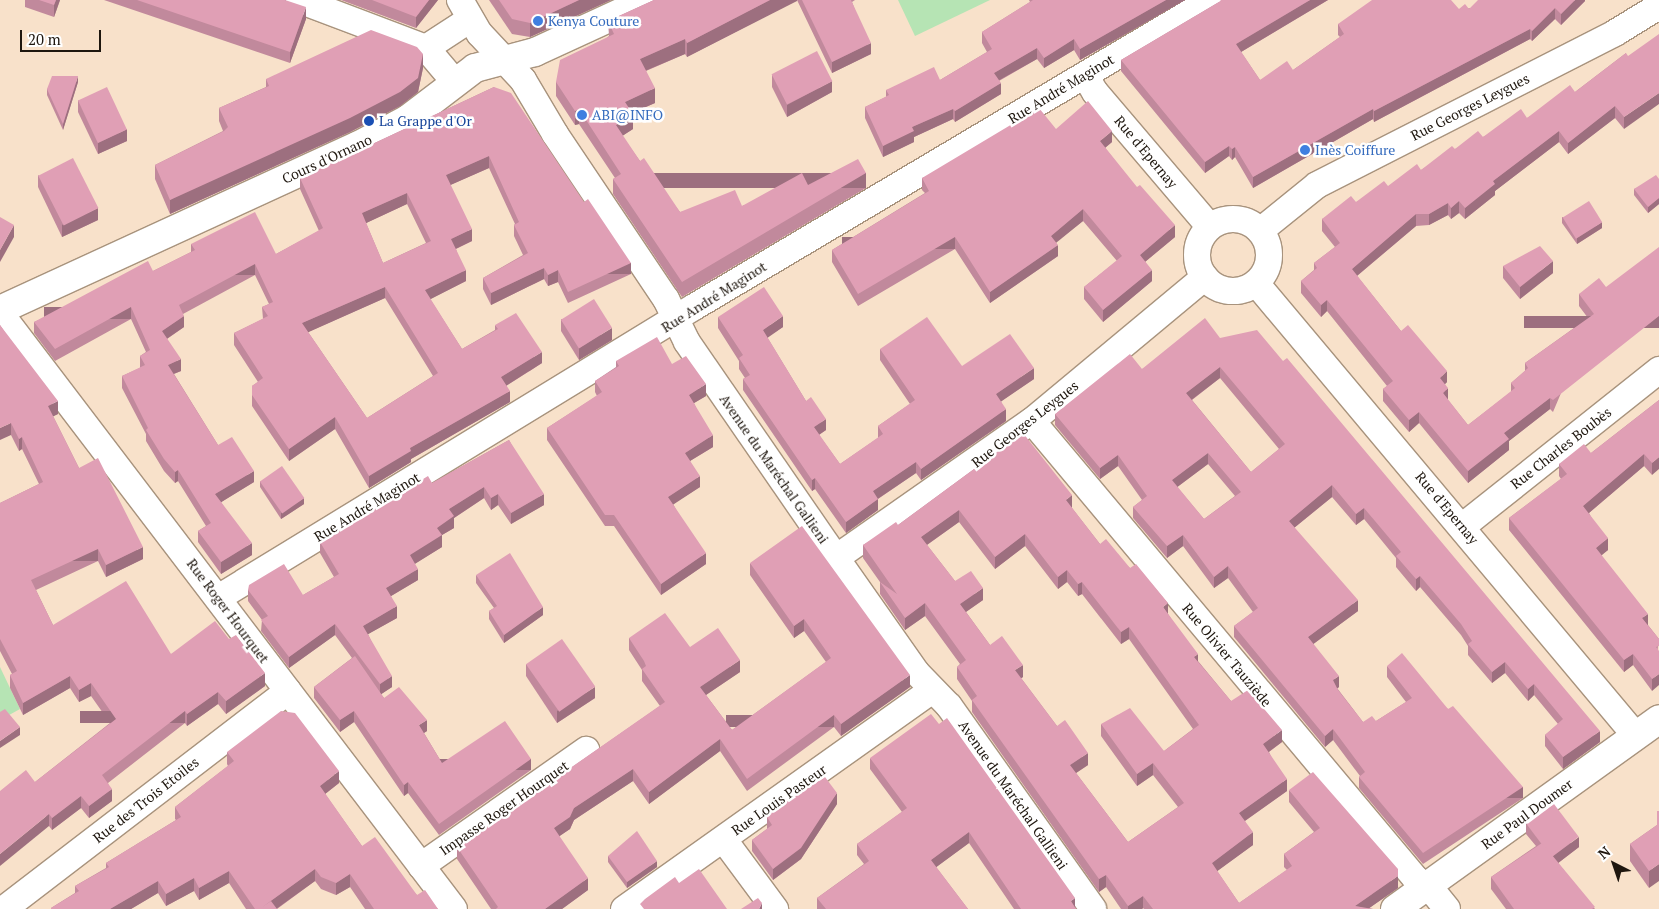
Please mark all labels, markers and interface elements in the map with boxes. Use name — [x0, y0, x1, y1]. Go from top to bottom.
place label: Kenya Couture — [548, 13, 639, 29]
marker: Kenya Couture — [532, 15, 544, 27]
scale bar — [22, 20, 104, 52]
text: 20 m — [28, 29, 61, 49]
street label: Rue André Maginot — [1005, 51, 1117, 127]
street label: Rue Georges Leygues — [1408, 70, 1532, 144]
place label: ABI@INFO — [592, 107, 663, 123]
marker: ABI@INFO — [576, 109, 588, 121]
street label: Rue d'Epernay — [1111, 112, 1181, 192]
place label: La Grappe d'Or — [379, 113, 472, 129]
marker: La Grappe d'Or — [363, 115, 375, 127]
street label: Cours d'Ornano — [279, 131, 375, 187]
place label: Inès Coiffure — [1315, 142, 1395, 158]
marker: Inès Coiffure — [1299, 144, 1311, 156]
street label: Rue André Maginot — [658, 258, 770, 336]
street label: Rue Georges Leygues — [968, 377, 1082, 471]
street label: Avenue du Maréchal Gallieni — [716, 391, 832, 547]
street label: Rue Charles Boubès — [1507, 404, 1615, 492]
street label: Rue d'Epernay — [1412, 468, 1482, 548]
street label: Rue André Maginot — [311, 469, 423, 545]
street label: Rue Roger Hourquet — [183, 556, 273, 666]
street label: Rue Olivier Tauziède — [1179, 600, 1275, 710]
street label: Avenue du Maréchal Gallieni — [955, 717, 1071, 873]
street label: Rue des Trois Etoiles — [90, 754, 202, 846]
street label: Impasse Roger Hourquet — [436, 757, 572, 859]
street label: Rue Louis Pasteur — [728, 761, 830, 839]
street label: Rue Paul Doumer — [1478, 775, 1576, 853]
north arrow — [1589, 839, 1639, 889]
text: N — [1594, 842, 1614, 863]

